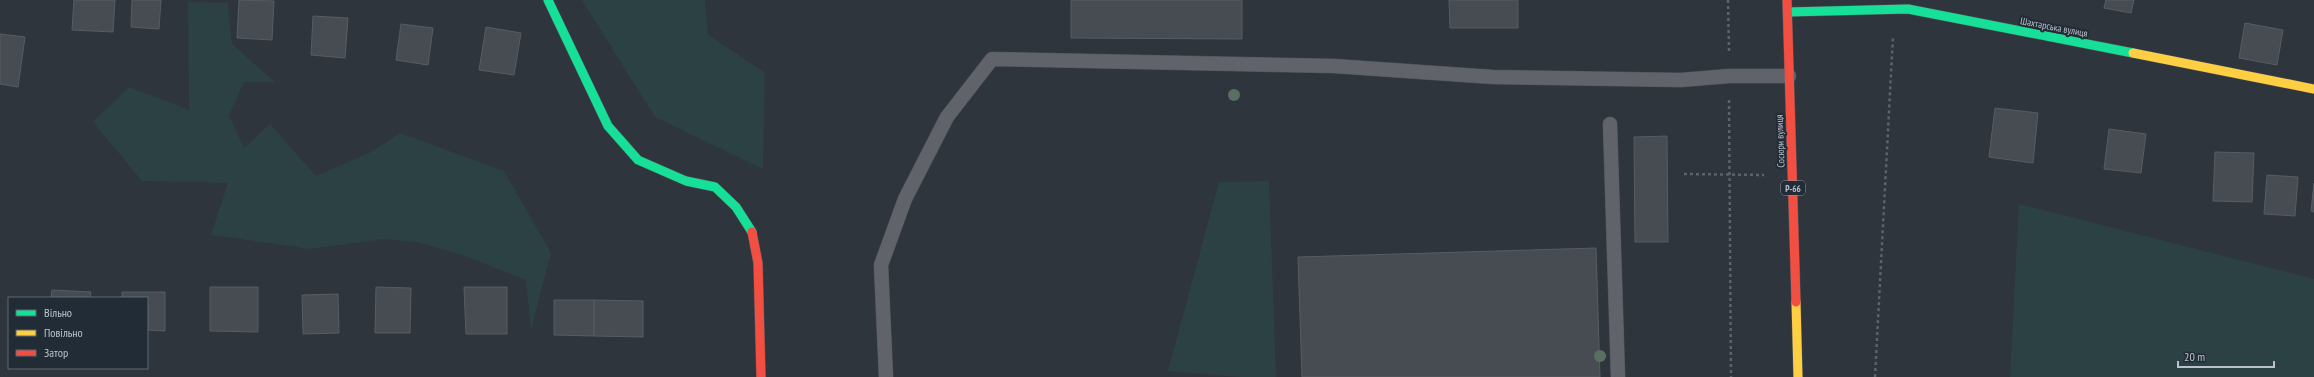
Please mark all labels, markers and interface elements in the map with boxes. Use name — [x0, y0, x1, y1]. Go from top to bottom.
street label: Шахтарська вулиця — [2019, 14, 2089, 40]
street label: Сосюри вулиця — [1773, 114, 1787, 168]
road number: Р-66 — [1781, 181, 1805, 195]
legend — [8, 297, 148, 369]
text: Вільно — [44, 305, 72, 320]
text: Повільно — [44, 325, 83, 340]
scale bar — [2178, 343, 2274, 369]
text: Затор — [44, 345, 68, 360]
text: 20 m — [2184, 349, 2205, 364]

